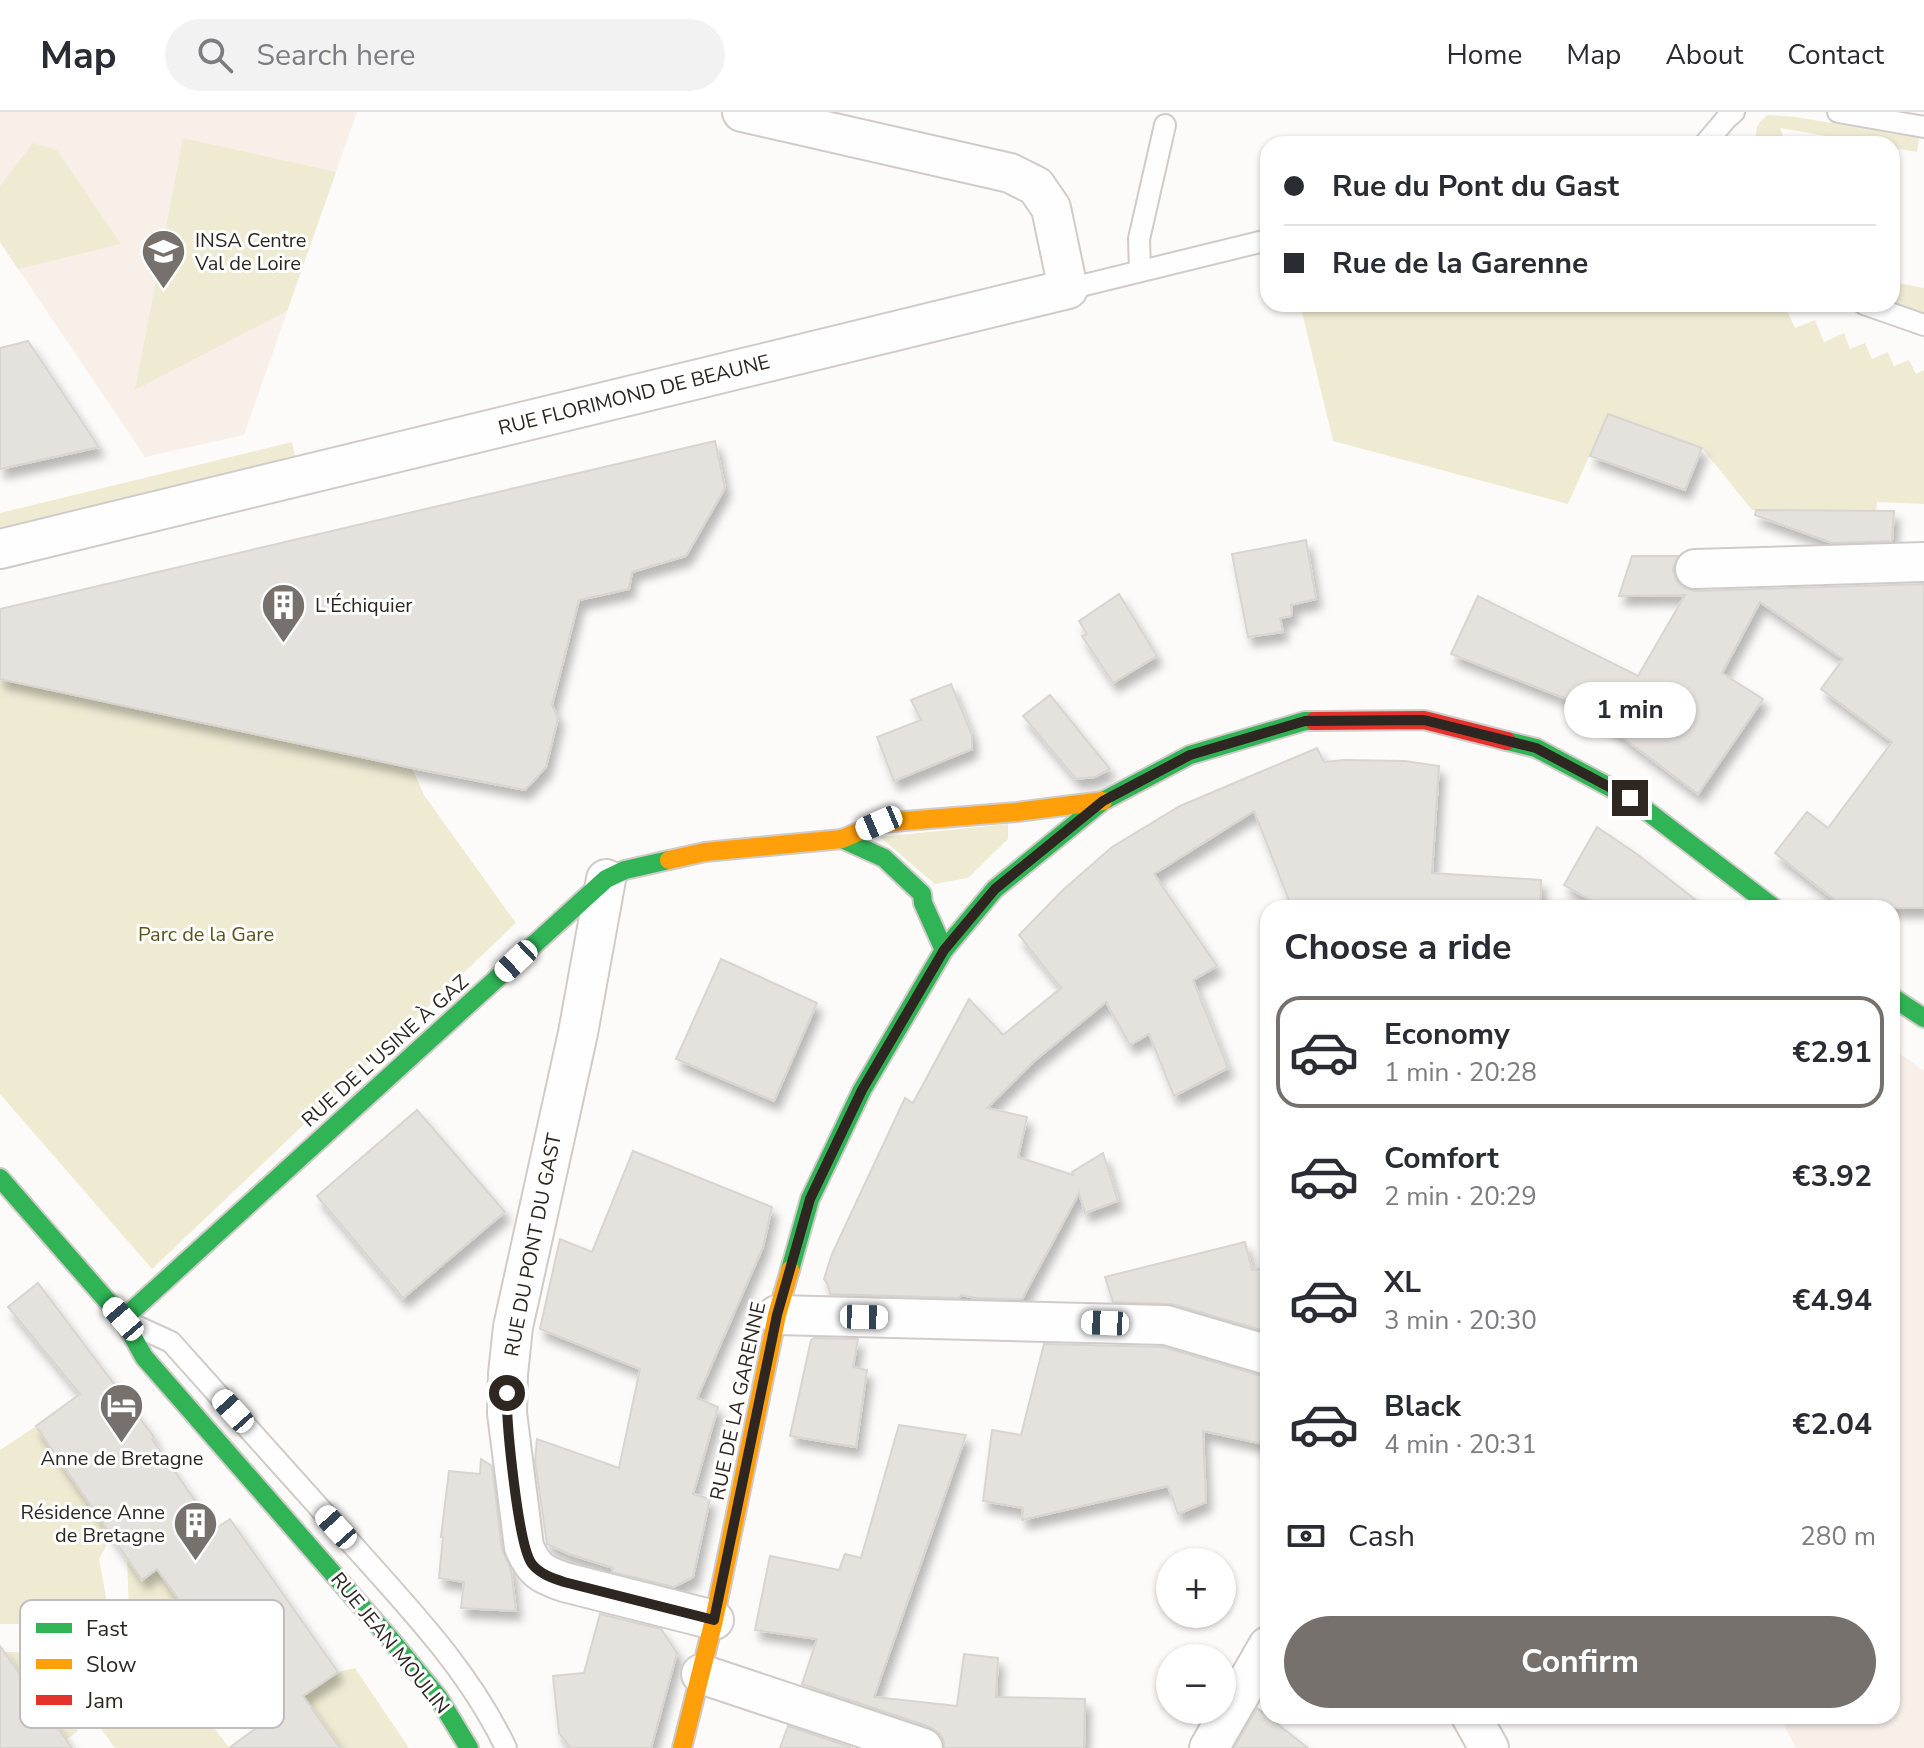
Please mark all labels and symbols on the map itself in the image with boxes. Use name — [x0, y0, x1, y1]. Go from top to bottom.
school or university icon: INSA Centre Val de Loire — [140, 227, 188, 290]
place label: INSA Centre Val de Loire — [194, 227, 306, 277]
street label: RUE FLORIMOND DE BEAUNE — [495, 348, 773, 442]
building icon: L'Échiquier — [260, 581, 308, 644]
place label: L'Échiquier — [315, 592, 412, 619]
callout: 1 min — [1564, 682, 1696, 738]
route end — [1612, 780, 1648, 816]
car — [852, 803, 906, 843]
park label: Parc de la Gare — [138, 921, 274, 948]
car — [490, 936, 542, 986]
street label: RUE DE L'USINE À GAZ — [296, 969, 474, 1133]
street label: RUE DU PONT DU GAST — [498, 1131, 568, 1359]
car — [98, 1293, 148, 1345]
street label: RUE DE LA GARENNE — [704, 1299, 772, 1503]
car — [840, 1305, 888, 1329]
car — [1081, 1310, 1129, 1336]
route start — [489, 1375, 525, 1411]
hotel icon: Anne de Bretagne — [98, 1382, 146, 1445]
car — [208, 1385, 258, 1437]
place label: Anne de Bretagne — [40, 1445, 204, 1472]
place label: Résidence Anne de Bretagne — [21, 1499, 165, 1549]
building icon: Résidence Anne de Bretagne — [172, 1500, 220, 1563]
car — [311, 1501, 361, 1553]
street label: RUE JEAN MOULIN — [324, 1567, 456, 1719]
legend — [20, 1600, 284, 1728]
text: Fast — [86, 1614, 128, 1644]
text: Slow — [86, 1650, 137, 1680]
text: Jam — [85, 1686, 124, 1716]

